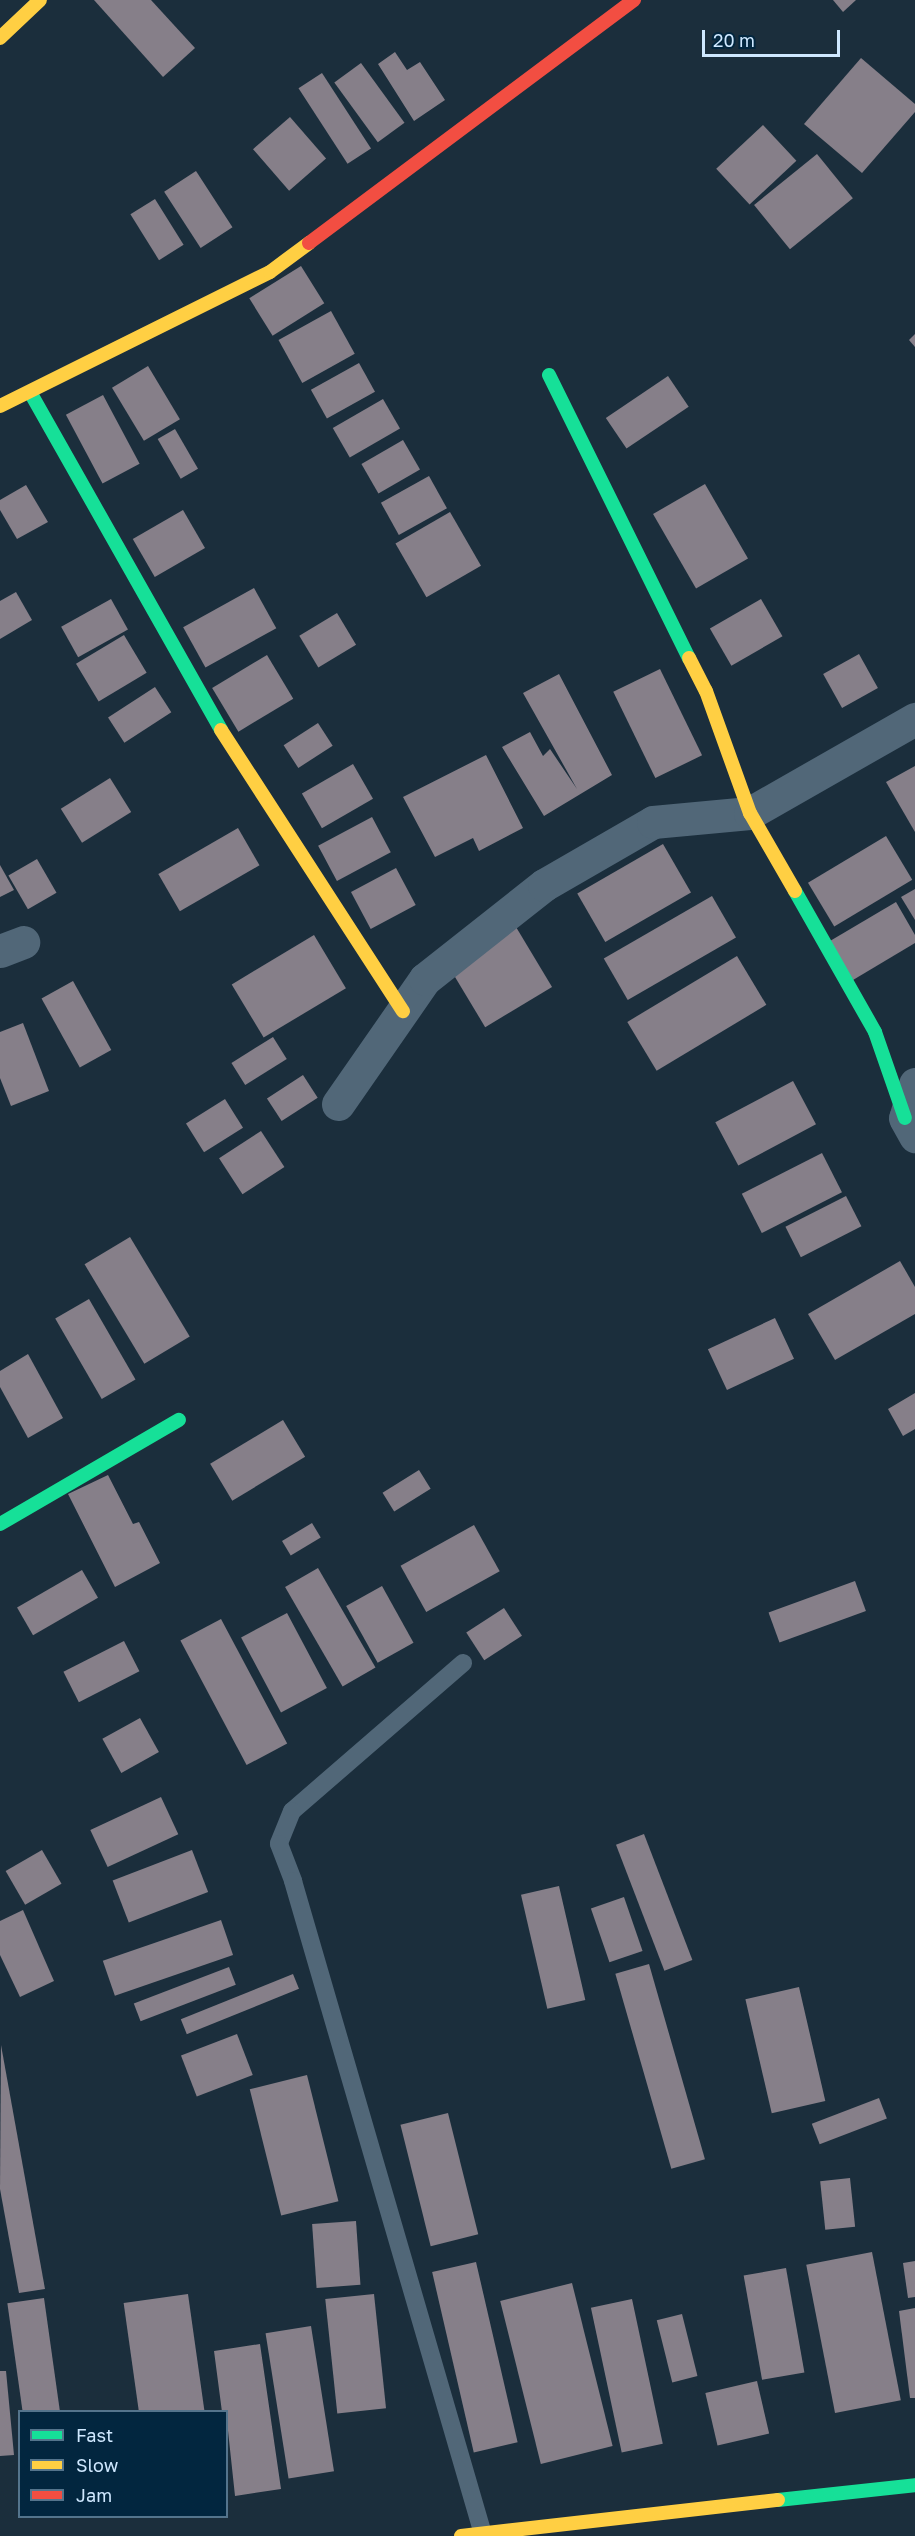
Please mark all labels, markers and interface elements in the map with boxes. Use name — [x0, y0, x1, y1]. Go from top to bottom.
scale bar — [705, 18, 843, 56]
text: 20 m — [713, 29, 755, 51]
legend — [18, 2410, 228, 2518]
text: Fast — [76, 2424, 113, 2446]
text: Slow — [76, 2454, 118, 2476]
text: Jam — [76, 2484, 112, 2506]

